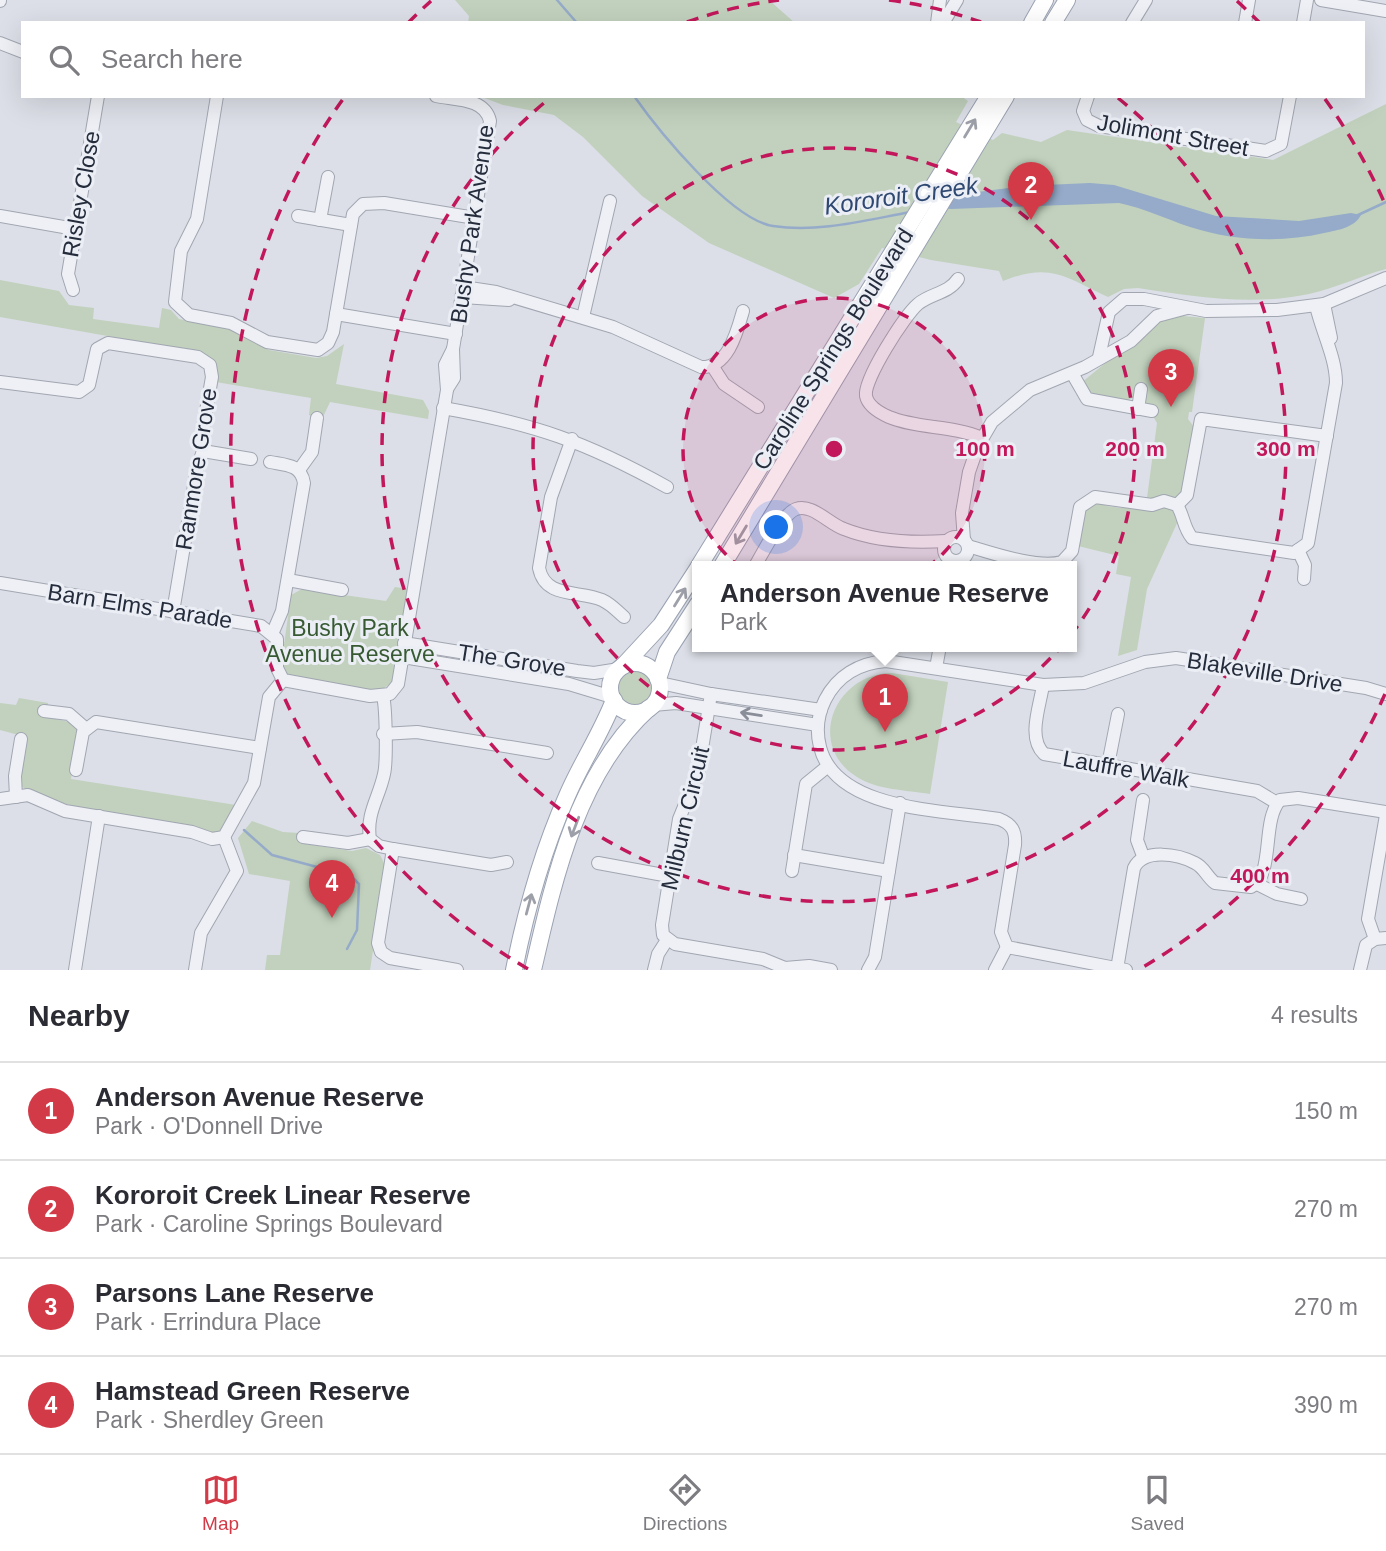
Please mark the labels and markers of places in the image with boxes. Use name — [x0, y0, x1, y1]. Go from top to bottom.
pin: 2 — [1008, 162, 1054, 220]
pin: 3 — [1148, 349, 1194, 407]
centre of rings — [822, 437, 846, 461]
pin: 1 — [862, 674, 908, 732]
pin: 4 — [309, 860, 355, 918]

